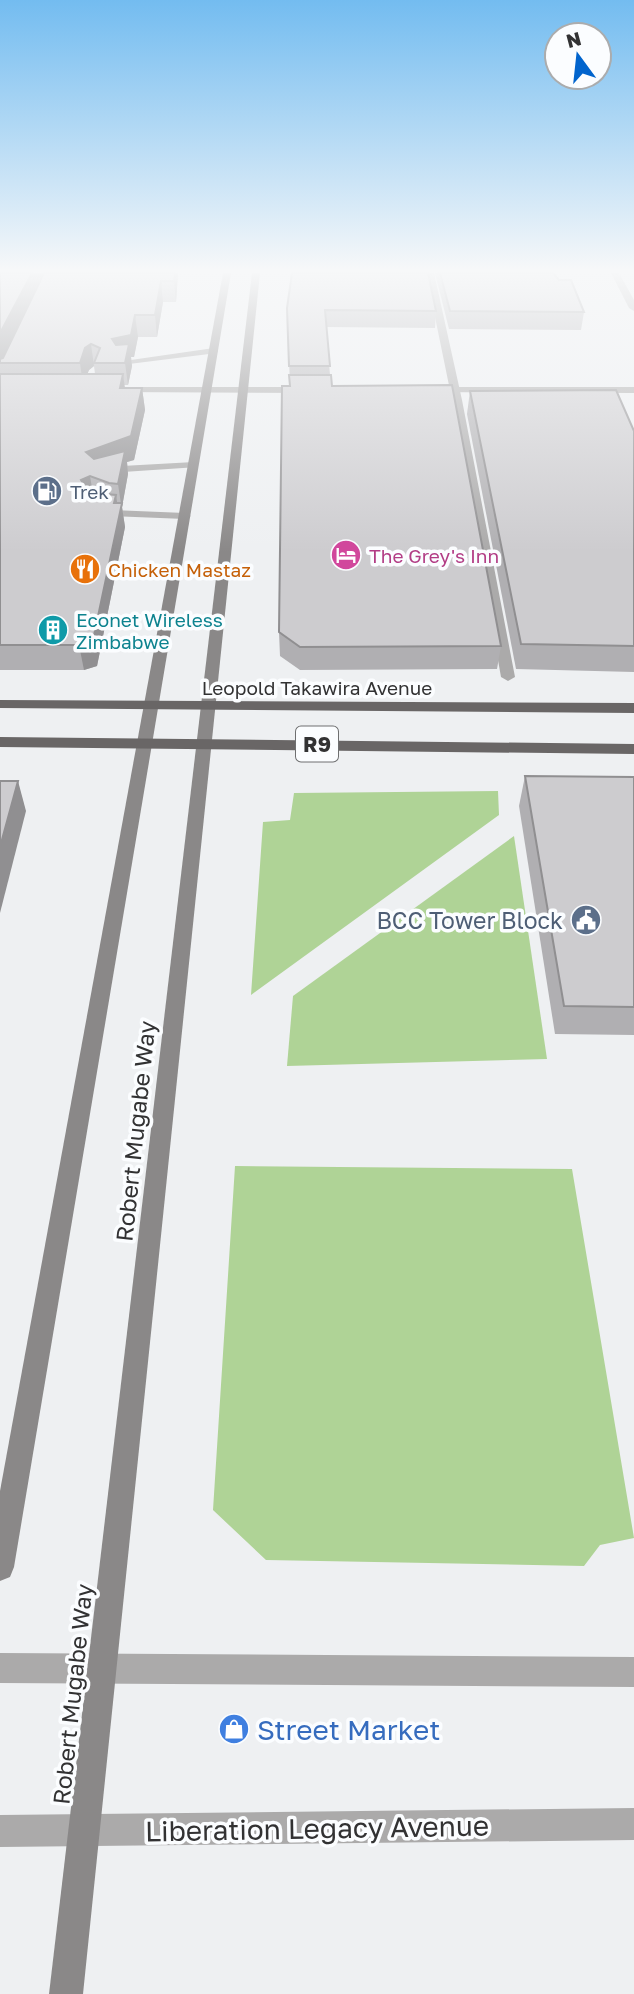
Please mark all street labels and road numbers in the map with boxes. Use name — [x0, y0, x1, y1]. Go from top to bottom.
street label: Leopold Takawira Avenue — [202, 676, 432, 699]
road number: R9 — [296, 726, 338, 762]
street label: Robert Mugabe Way — [109, 1019, 161, 1243]
street label: Robert Mugabe Way — [46, 1582, 98, 1806]
street label: Liberation Legacy Avenue — [145, 1809, 489, 1847]

